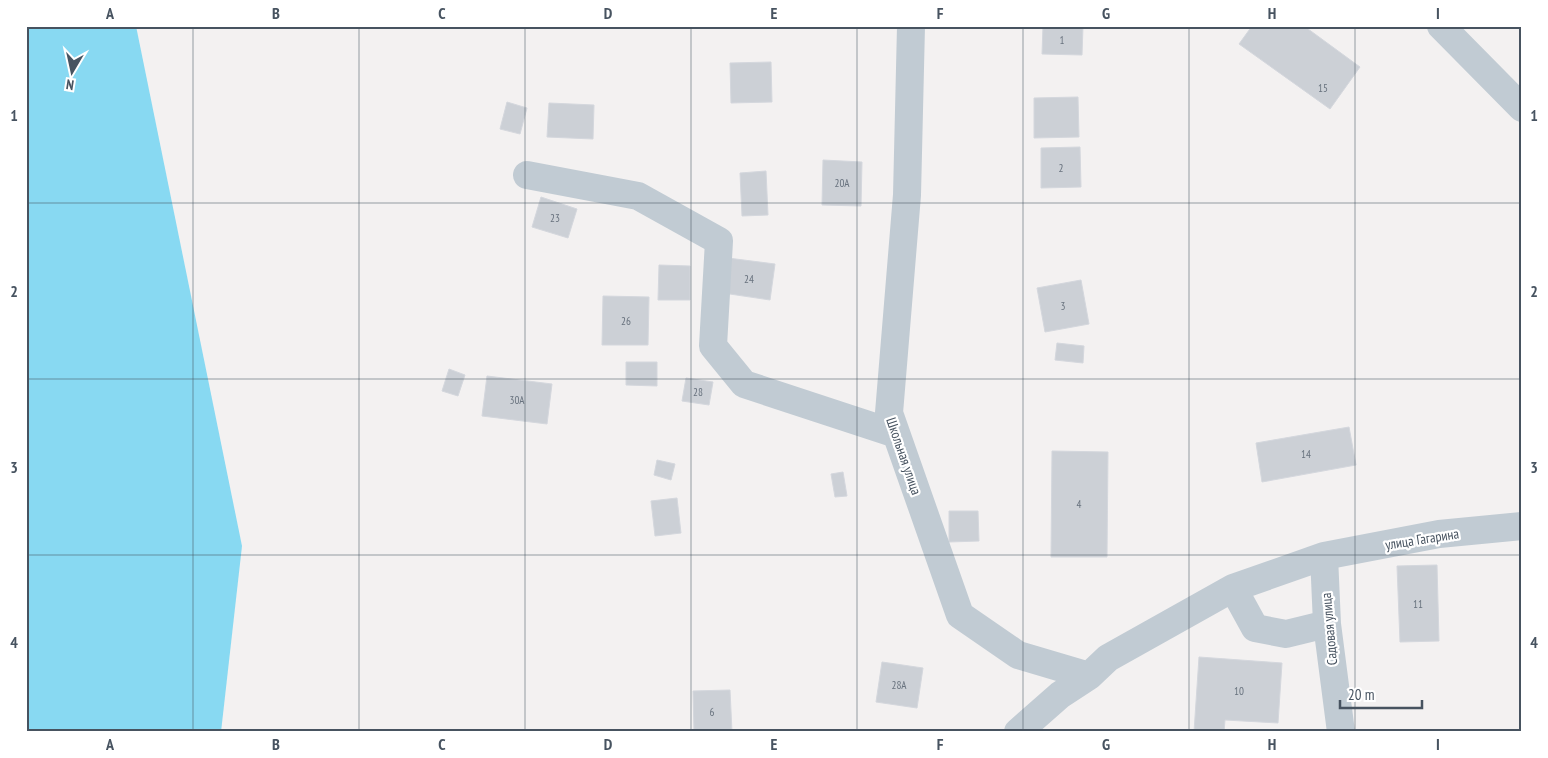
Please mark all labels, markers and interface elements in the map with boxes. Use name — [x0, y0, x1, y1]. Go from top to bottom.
text: A — [105, 3, 115, 23]
text: B — [272, 3, 280, 23]
text: C — [438, 3, 446, 23]
text: D — [604, 3, 613, 23]
text: E — [771, 3, 778, 23]
text: F — [937, 3, 944, 23]
text: G — [1102, 3, 1110, 23]
text: H — [1268, 3, 1276, 23]
text: I — [1436, 3, 1440, 23]
house number: 1 — [1060, 33, 1065, 47]
north arrow — [48, 48, 98, 98]
text: N — [65, 75, 75, 94]
house number: 15 — [1318, 81, 1328, 95]
text: 1 — [10, 105, 18, 125]
text: 1 — [1530, 105, 1538, 125]
house number: 2 — [1059, 161, 1064, 175]
house number: 20А — [834, 176, 850, 190]
house number: 23 — [550, 211, 560, 225]
house number: 24 — [744, 272, 754, 286]
text: 2 — [10, 281, 18, 301]
text: 2 — [1530, 281, 1538, 301]
house number: 3 — [1061, 299, 1066, 313]
house number: 26 — [621, 314, 631, 328]
house number: 28 — [693, 385, 703, 399]
house number: 30А — [509, 393, 525, 407]
street label: Школьная улица — [882, 415, 926, 497]
house number: 14 — [1301, 447, 1311, 461]
text: 3 — [10, 457, 18, 477]
text: 3 — [1530, 457, 1538, 477]
house number: 4 — [1077, 497, 1082, 511]
street label: улица Гагарина — [1384, 524, 1460, 554]
street label: Садовая улица — [1317, 592, 1341, 666]
house number: 11 — [1413, 597, 1423, 611]
text: 4 — [10, 632, 18, 652]
text: 4 — [1530, 632, 1538, 652]
house number: 28А — [891, 678, 907, 692]
scale bar — [1340, 678, 1423, 710]
house number: 10 — [1234, 684, 1244, 698]
text: 20 m — [1348, 685, 1374, 704]
house number: 6 — [710, 705, 715, 719]
text: A — [105, 734, 115, 754]
text: B — [272, 734, 280, 754]
text: C — [438, 734, 446, 754]
text: D — [604, 734, 613, 754]
text: E — [771, 734, 778, 754]
text: F — [937, 734, 944, 754]
text: G — [1102, 734, 1110, 754]
text: H — [1268, 734, 1276, 754]
text: I — [1436, 734, 1440, 754]

